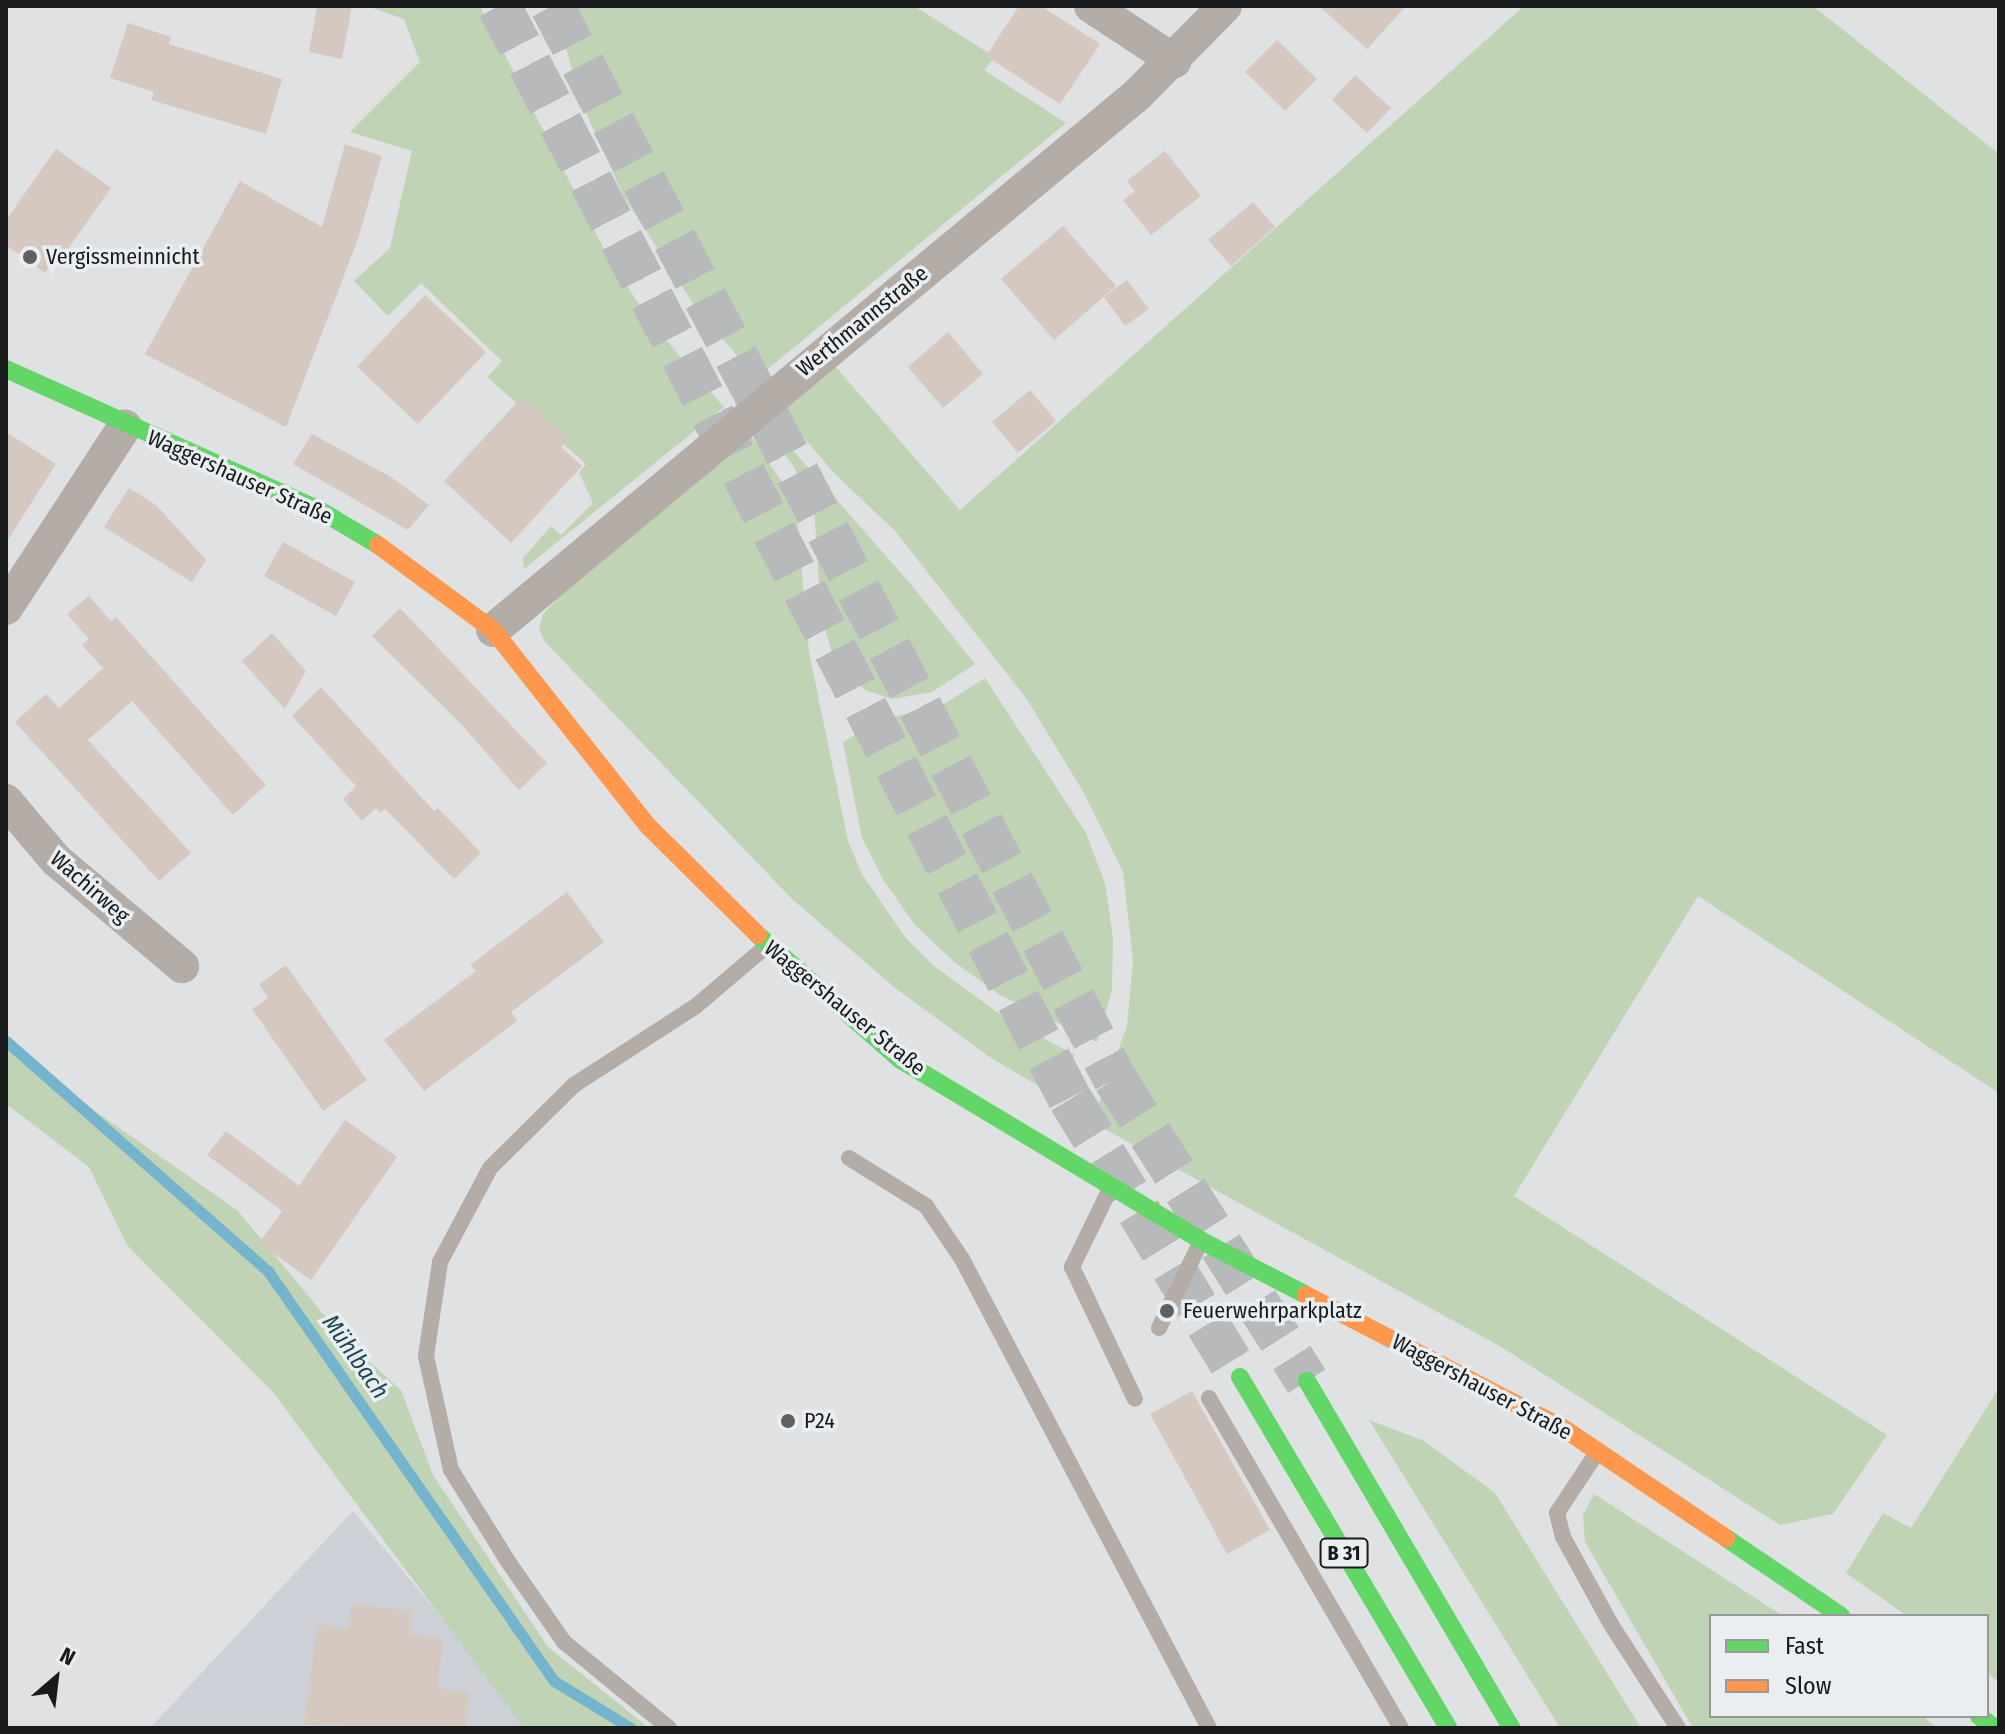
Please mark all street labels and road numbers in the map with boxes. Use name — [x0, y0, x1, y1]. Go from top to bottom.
street label: Werthmannstraße — [791, 260, 933, 382]
street label: Waggershauser Straße — [143, 424, 337, 530]
street label: Wachirweg — [45, 845, 135, 929]
street label: Waggershauser Straße — [759, 935, 931, 1081]
street label: Waggershauser Straße — [1388, 1328, 1576, 1446]
road number: B 31 — [1318, 1537, 1370, 1569]

